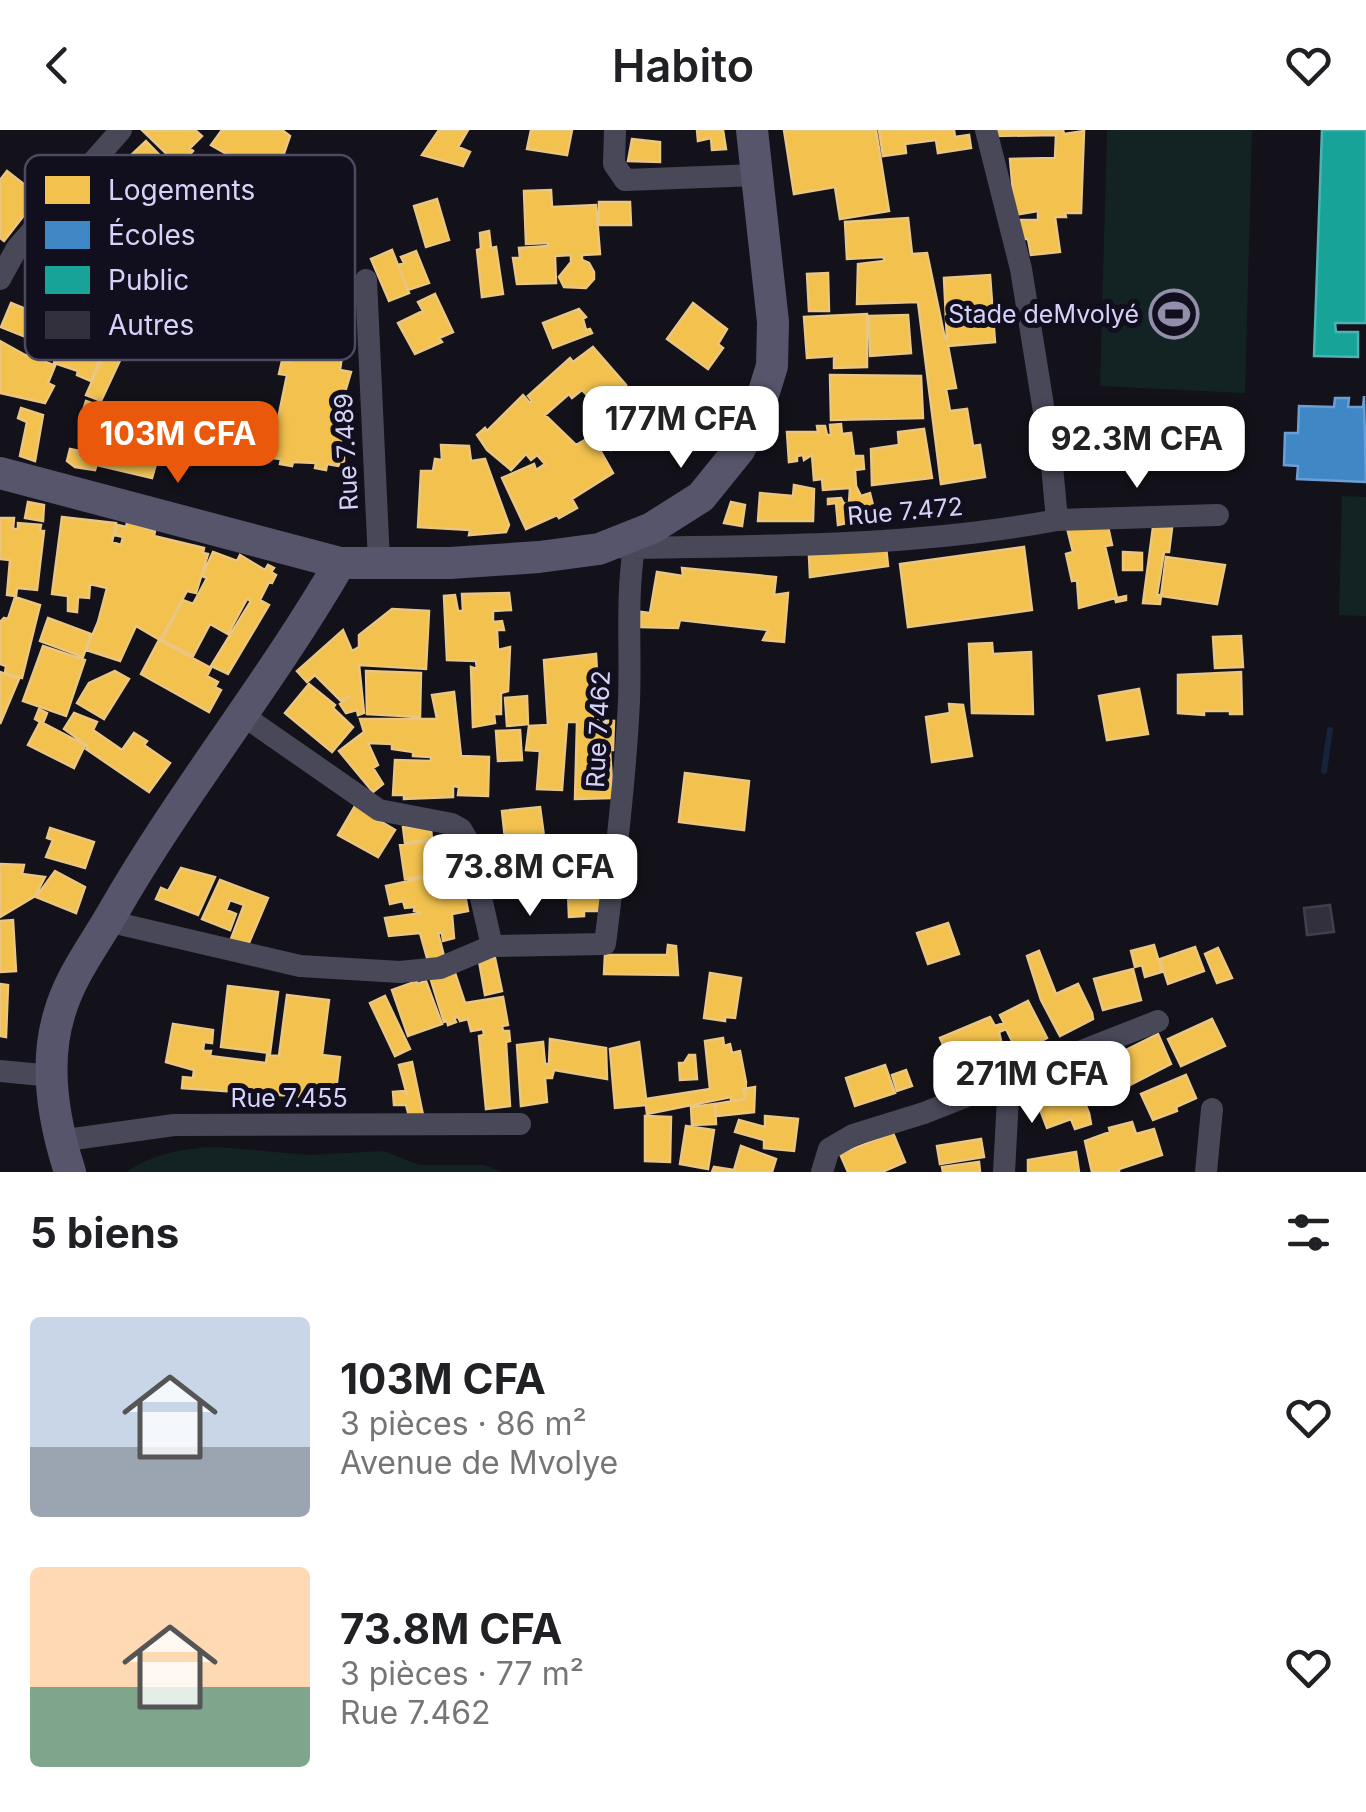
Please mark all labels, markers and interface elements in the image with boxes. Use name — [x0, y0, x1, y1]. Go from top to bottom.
icon: back — [30, 38, 85, 93]
text: Habito — [612, 38, 754, 93]
icon: heart — [1281, 38, 1336, 93]
legend — [25, 155, 355, 360]
text: Logements — [108, 173, 255, 207]
text: Écoles — [108, 217, 196, 252]
text: Public — [108, 263, 189, 297]
sports icon: Stade deMvolyé — [1148, 288, 1200, 340]
place label: Stade deMvolyé — [948, 299, 1139, 329]
text: Autres — [108, 308, 194, 342]
pin: 177M CFA — [578, 386, 784, 471]
street label: Rue 7.489 — [328, 392, 364, 512]
text: 177M CFA — [605, 399, 757, 438]
pin: 103M CFA — [75, 401, 281, 486]
pin: 92.3M CFA — [1023, 406, 1251, 491]
text: 103M CFA — [100, 414, 256, 453]
text: 92.3M CFA — [1051, 419, 1223, 458]
street label: Rue 7.472 — [846, 491, 964, 531]
street label: Rue 7.462 — [580, 669, 616, 789]
pin: 73.8M CFA — [416, 834, 644, 919]
text: 73.8M CFA — [445, 847, 615, 886]
pin: 271M CFA — [929, 1041, 1135, 1126]
text: 271M CFA — [955, 1054, 1109, 1093]
street label: Rue 7.455 — [230, 1083, 348, 1113]
icon: filters — [1281, 1205, 1336, 1260]
text: 5 biens — [30, 1207, 179, 1258]
text: 103M CFA — [340, 1353, 546, 1404]
icon: home — [110, 1357, 230, 1477]
icon: heart — [1281, 1390, 1336, 1445]
text: 3 pièces · 86 m² — [340, 1404, 587, 1443]
text: Avenue de Mvolye — [340, 1443, 618, 1482]
text: 73.8M CFA — [340, 1603, 562, 1654]
icon: home — [110, 1607, 230, 1727]
icon: heart — [1281, 1640, 1336, 1695]
text: 3 pièces · 77 m² — [340, 1654, 584, 1693]
text: Rue 7.462 — [340, 1693, 491, 1732]

